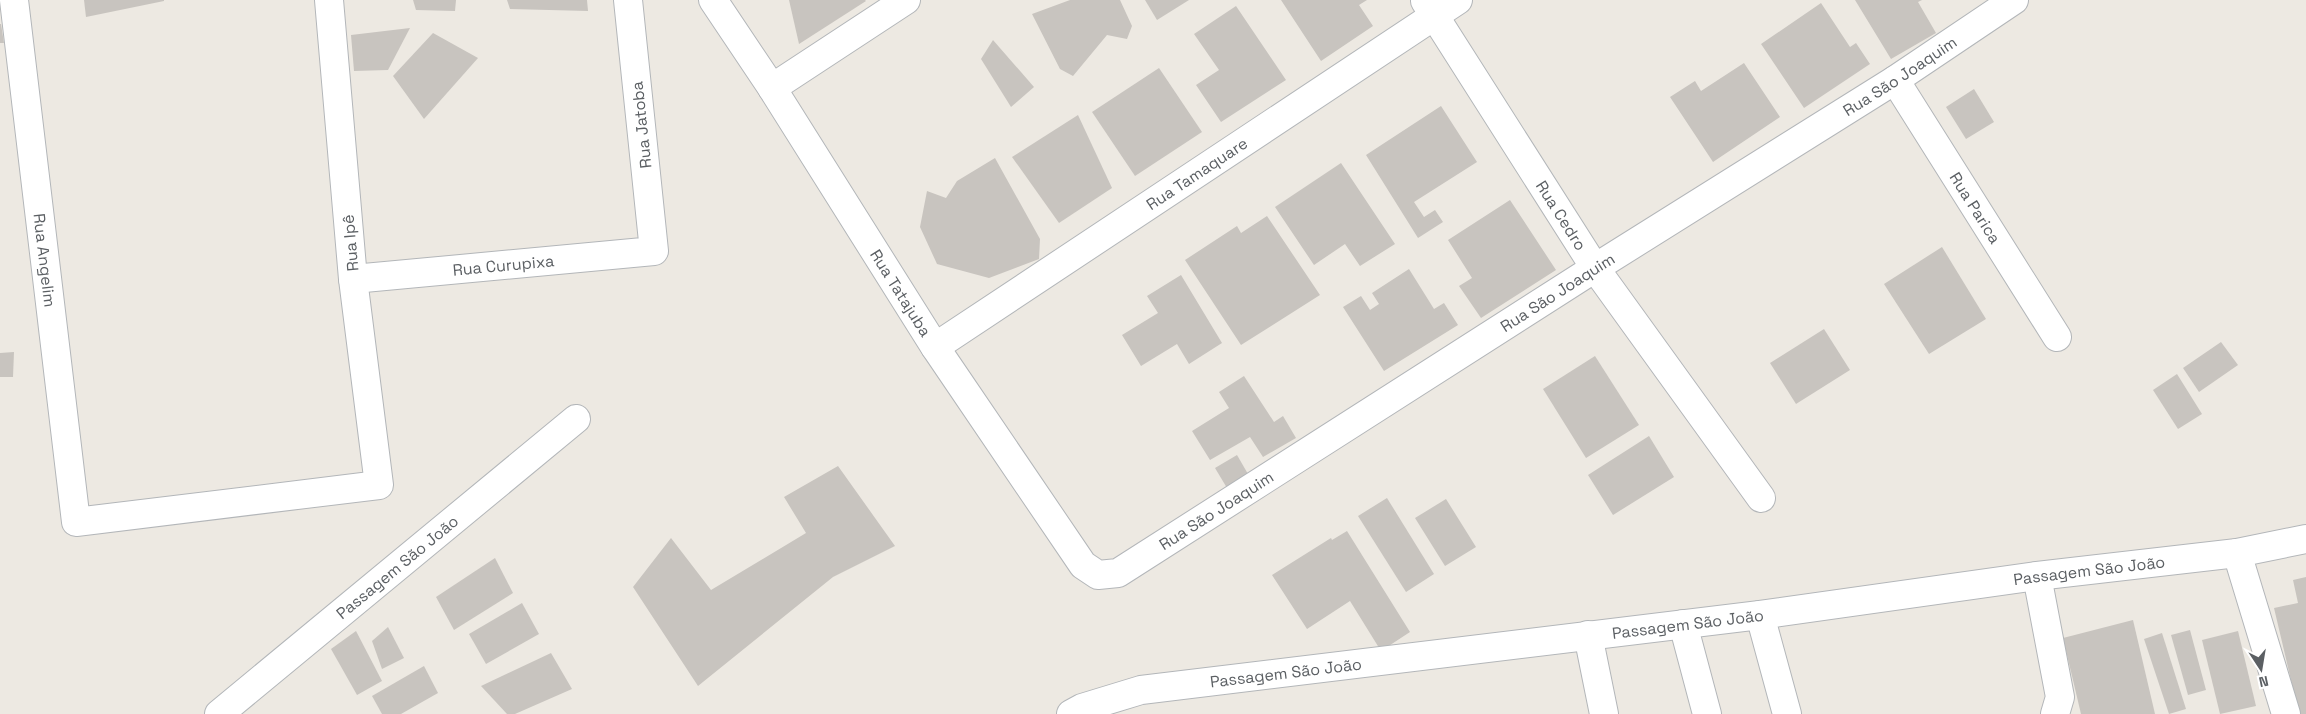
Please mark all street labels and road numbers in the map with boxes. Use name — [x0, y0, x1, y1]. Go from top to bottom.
street label: Rua São Joaquim — [1839, 31, 1961, 121]
street label: Rua Jatoba — [626, 80, 657, 170]
street label: Rua Tamaquare — [1142, 133, 1252, 215]
street label: Rua Parica — [1945, 168, 2005, 248]
street label: Rua Cedro — [1531, 177, 1591, 254]
street label: Rua Angelim — [28, 212, 60, 308]
street label: Rua Ipê — [338, 214, 363, 272]
street label: Rua Tatajuba — [865, 245, 936, 341]
street label: Rua São Joaquim — [1496, 248, 1619, 337]
street label: Rua Curupixa — [452, 250, 555, 281]
street label: Rua São Joaquim — [1155, 466, 1278, 555]
street label: Passagem São João — [332, 511, 463, 624]
street label: Passagem São João — [2012, 551, 2166, 590]
street label: Passagem São João — [1611, 605, 1765, 644]
street label: Passagem São João — [1209, 653, 1363, 693]

